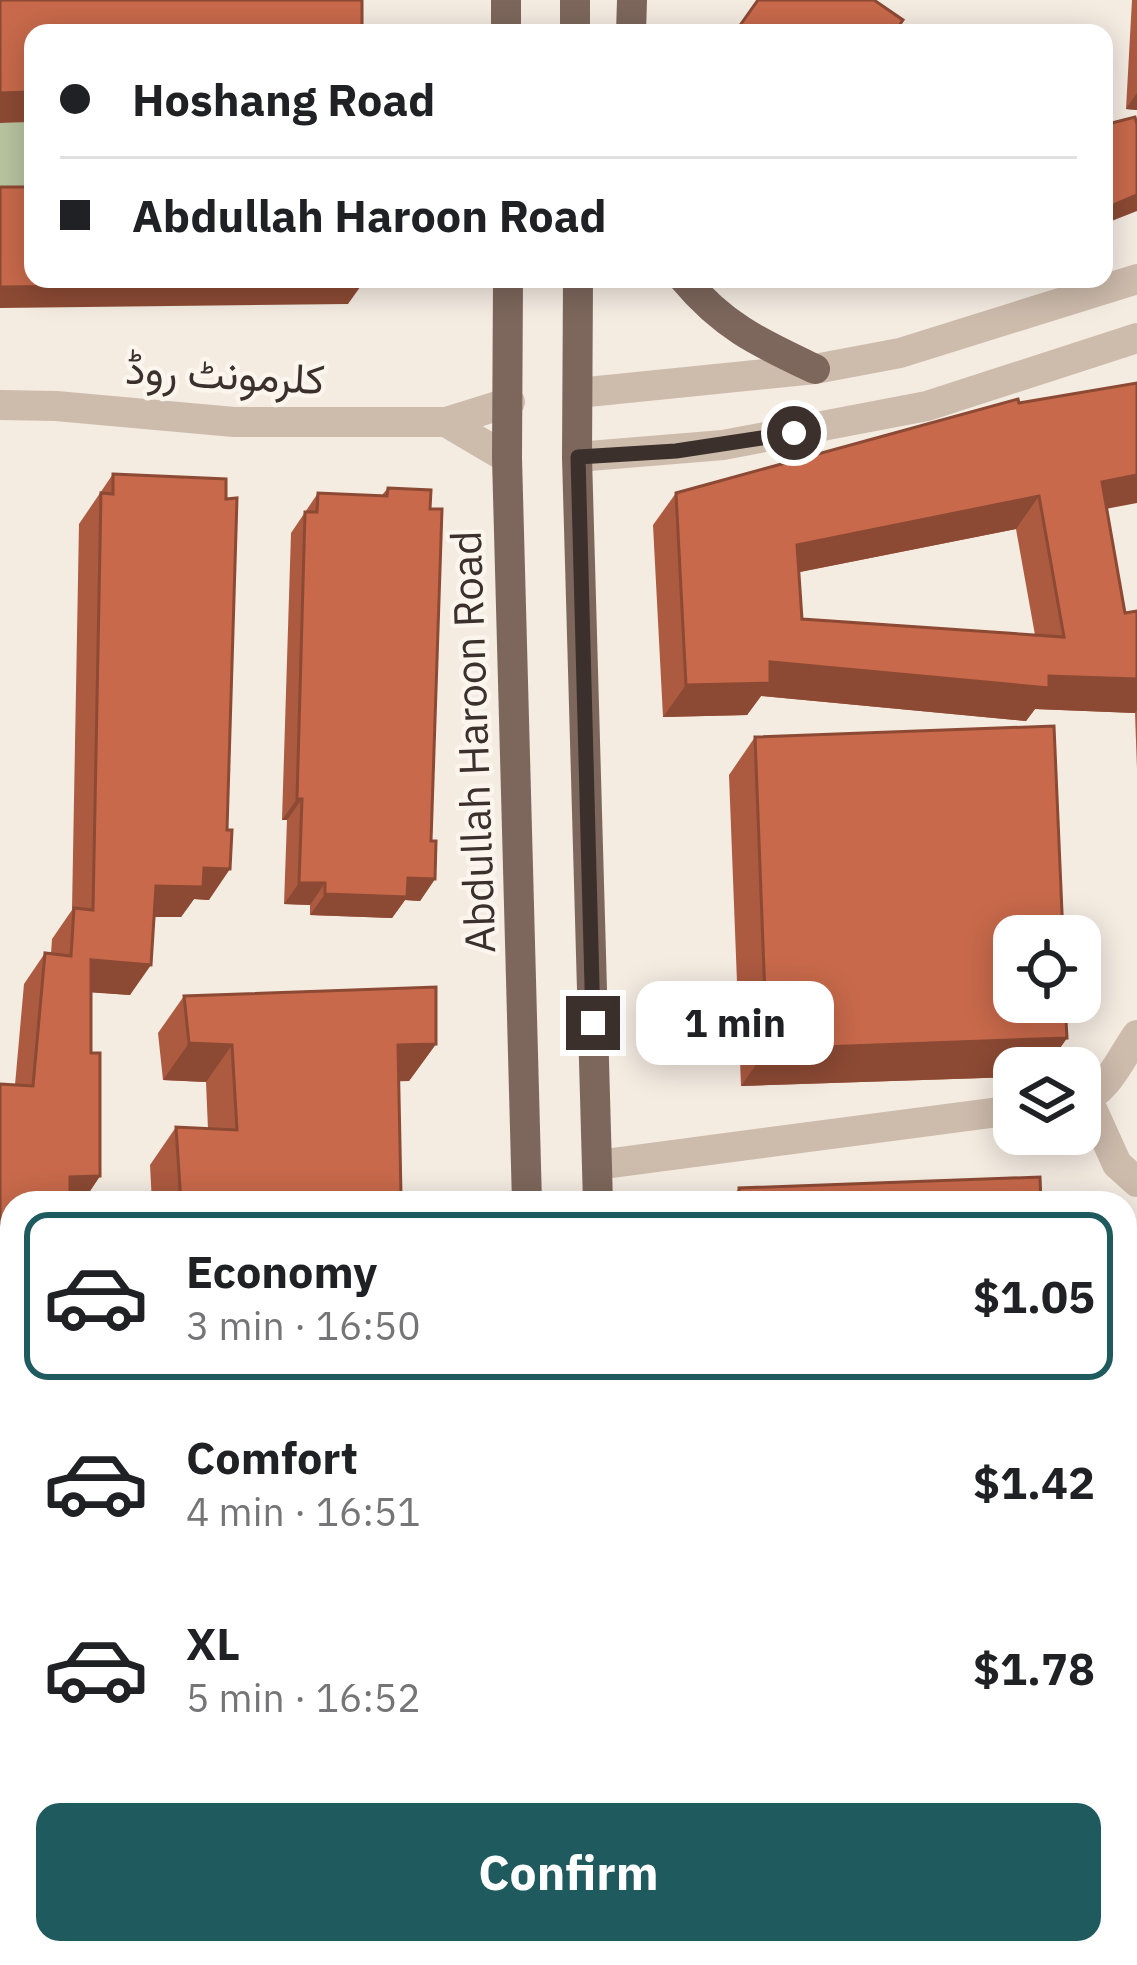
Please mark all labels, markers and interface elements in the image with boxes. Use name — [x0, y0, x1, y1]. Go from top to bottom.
text: Hoshang Road — [132, 70, 435, 128]
text: Abdullah Haroon Road — [132, 186, 607, 244]
street label: کلرمونٹ روڈ — [124, 341, 326, 406]
route start — [767, 406, 821, 460]
street label: Abdullah Haroon Road — [438, 530, 507, 954]
map controls — [993, 915, 1101, 1155]
button: locate — [993, 915, 1101, 1023]
callout: 1 min — [635, 981, 833, 1065]
route end — [566, 996, 620, 1050]
text: 1 min — [684, 997, 786, 1048]
button: layers — [993, 1047, 1101, 1155]
icon: car — [42, 1242, 150, 1350]
text: Economy — [186, 1242, 377, 1300]
text: $1.05 — [973, 1267, 1095, 1325]
text: 3 min · 16:50 — [186, 1300, 421, 1351]
icon: car — [42, 1428, 150, 1536]
text: Comfort — [186, 1428, 358, 1486]
text: $1.42 — [973, 1453, 1095, 1511]
text: 4 min · 16:51 — [186, 1486, 421, 1537]
icon: car — [42, 1614, 150, 1722]
text: XL — [186, 1614, 240, 1672]
text: $1.78 — [973, 1639, 1095, 1697]
text: 5 min · 16:52 — [186, 1672, 421, 1723]
button: Confirm — [36, 1803, 1101, 1941]

